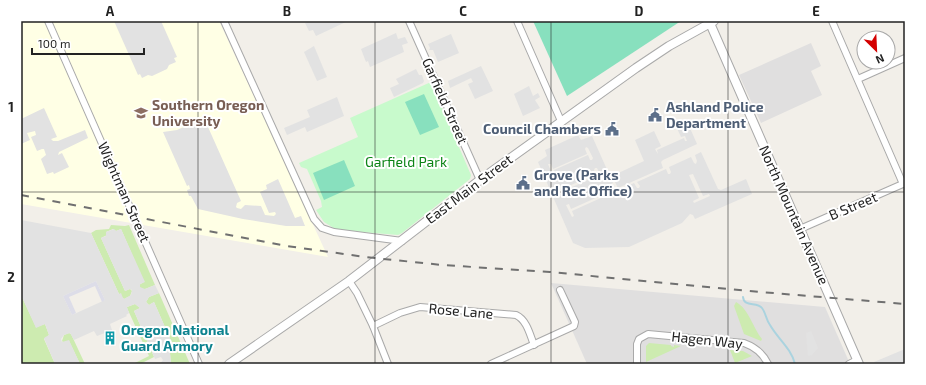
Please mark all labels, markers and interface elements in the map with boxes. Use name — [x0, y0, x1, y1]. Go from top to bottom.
text: A — [106, 3, 115, 19]
text: B — [283, 3, 291, 19]
text: C — [459, 3, 467, 19]
text: D — [635, 3, 644, 19]
text: E — [812, 3, 820, 19]
scale bar — [32, 30, 144, 56]
north arrow — [856, 30, 896, 70]
text: 100 m — [38, 36, 70, 50]
text: N — [874, 52, 887, 67]
street label: Garfield Street — [419, 55, 472, 146]
place label: Southern Oregon University — [152, 96, 264, 129]
place label: Ashland Police Department — [666, 98, 764, 131]
text: 1 — [8, 99, 14, 115]
school or university icon: Southern Oregon University — [133, 105, 149, 121]
public building icon: Ashland Police Department — [647, 107, 663, 123]
place label: Council Chambers — [483, 120, 601, 137]
public building icon: Council Chambers — [604, 121, 620, 137]
street label: Wightman Street — [95, 139, 154, 245]
street label: North Mountain Avenue — [756, 143, 833, 287]
street label: East Main Street — [422, 150, 516, 227]
park label: Garfield Park — [365, 153, 447, 170]
place label: Grove (Parks and Rec Office) — [534, 166, 632, 199]
public building icon: Grove (Parks and Rec Office) — [515, 175, 531, 191]
street label: B Street — [826, 188, 879, 223]
text: 2 — [7, 269, 15, 285]
street label: Rose Lane — [428, 299, 494, 322]
place label: Oregon National Guard Armory — [121, 321, 229, 354]
street label: Hagen Way — [671, 327, 744, 352]
building icon: Oregon National Guard Armory — [102, 330, 118, 346]

